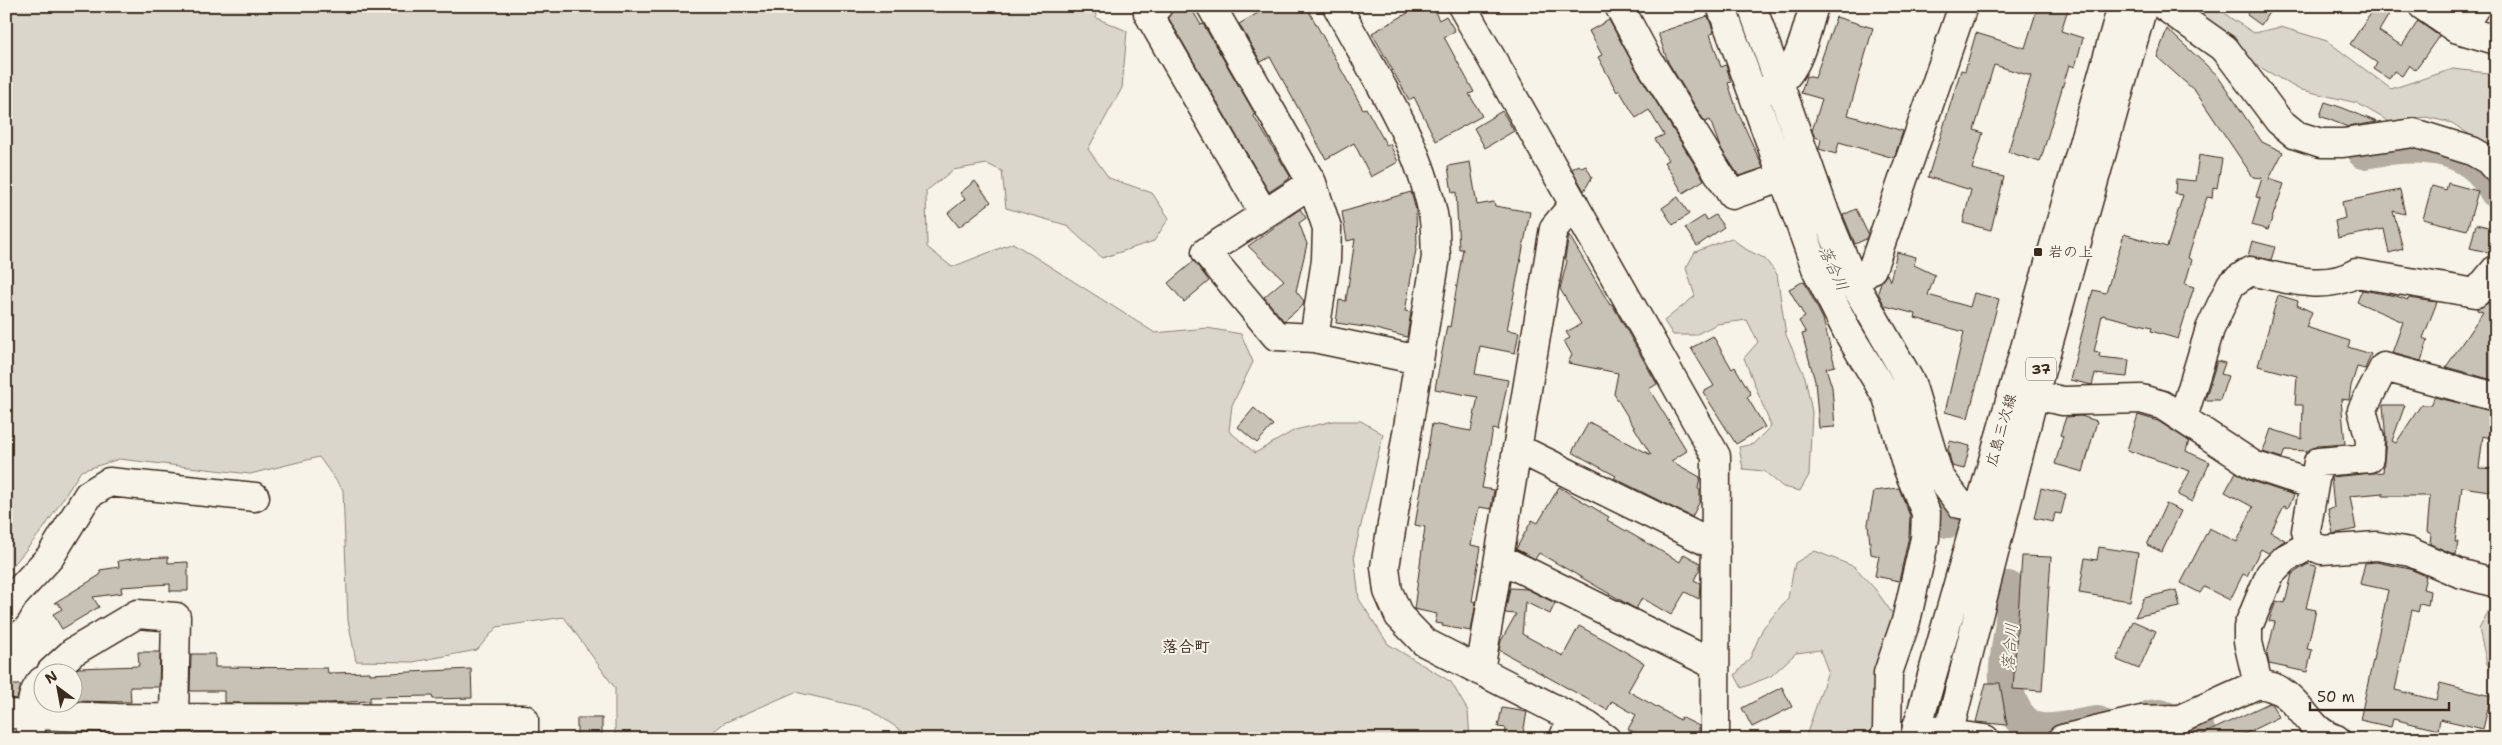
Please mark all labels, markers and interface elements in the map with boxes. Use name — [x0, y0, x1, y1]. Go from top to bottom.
water label: 落合川 — [1814, 242, 1853, 294]
place label: 岩の上 — [2048, 242, 2093, 262]
marker: 岩の上 — [2032, 246, 2044, 258]
road number: 37 — [2026, 358, 2056, 380]
street label: 広島三次線 — [1981, 391, 2021, 469]
water label: 落合川 — [1997, 622, 2022, 672]
district label: 落合町 — [1162, 636, 1210, 657]
north arrow — [32, 662, 82, 712]
text: N — [42, 666, 61, 688]
scale bar — [2310, 680, 2448, 712]
text: 50 m — [2317, 687, 2355, 707]

